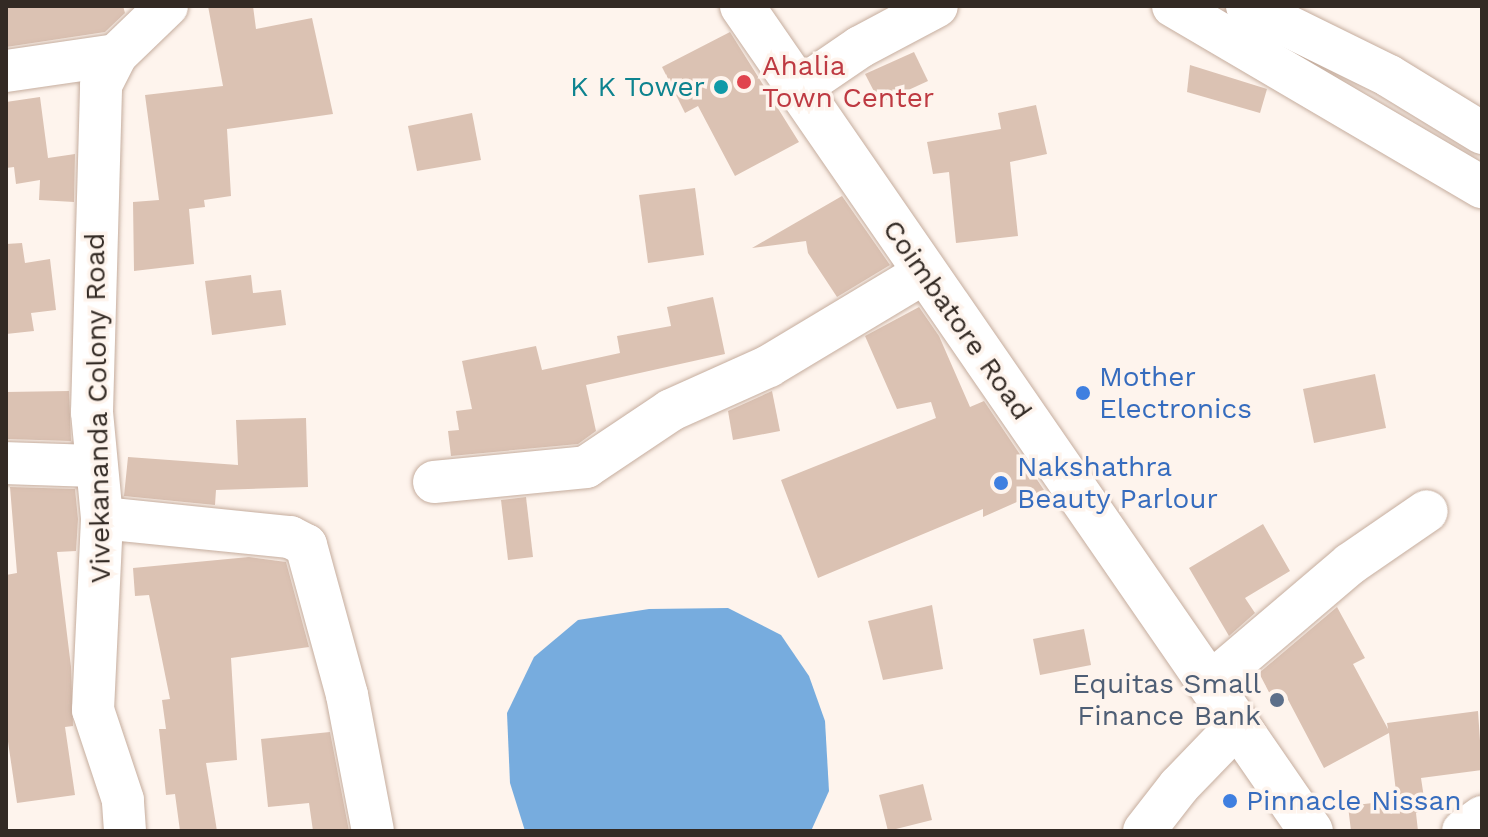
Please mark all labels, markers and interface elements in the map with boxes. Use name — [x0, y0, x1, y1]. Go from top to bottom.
place label: Ahalia Town Center — [762, 49, 934, 115]
place label: K K Tower — [568, 70, 705, 104]
marker: Ahalia Town Center — [733, 71, 755, 93]
marker: K K Tower — [712, 78, 730, 96]
street label: Coimbatore Road — [875, 213, 1039, 427]
street label: Vivekananda Colony Road — [78, 232, 118, 584]
place label: Mother Electronics — [1099, 360, 1252, 426]
marker: Mother Electronics — [1074, 384, 1092, 402]
place label: Nakshathra Beauty Parlour — [1017, 450, 1219, 516]
marker: Nakshathra Beauty Parlour — [992, 474, 1010, 492]
place label: Equitas Small Finance Bank — [1072, 667, 1261, 733]
marker: Equitas Small Finance Bank — [1268, 691, 1286, 709]
place label: Pinnacle Nissan — [1246, 784, 1462, 818]
marker: Pinnacle Nissan — [1221, 792, 1239, 810]

